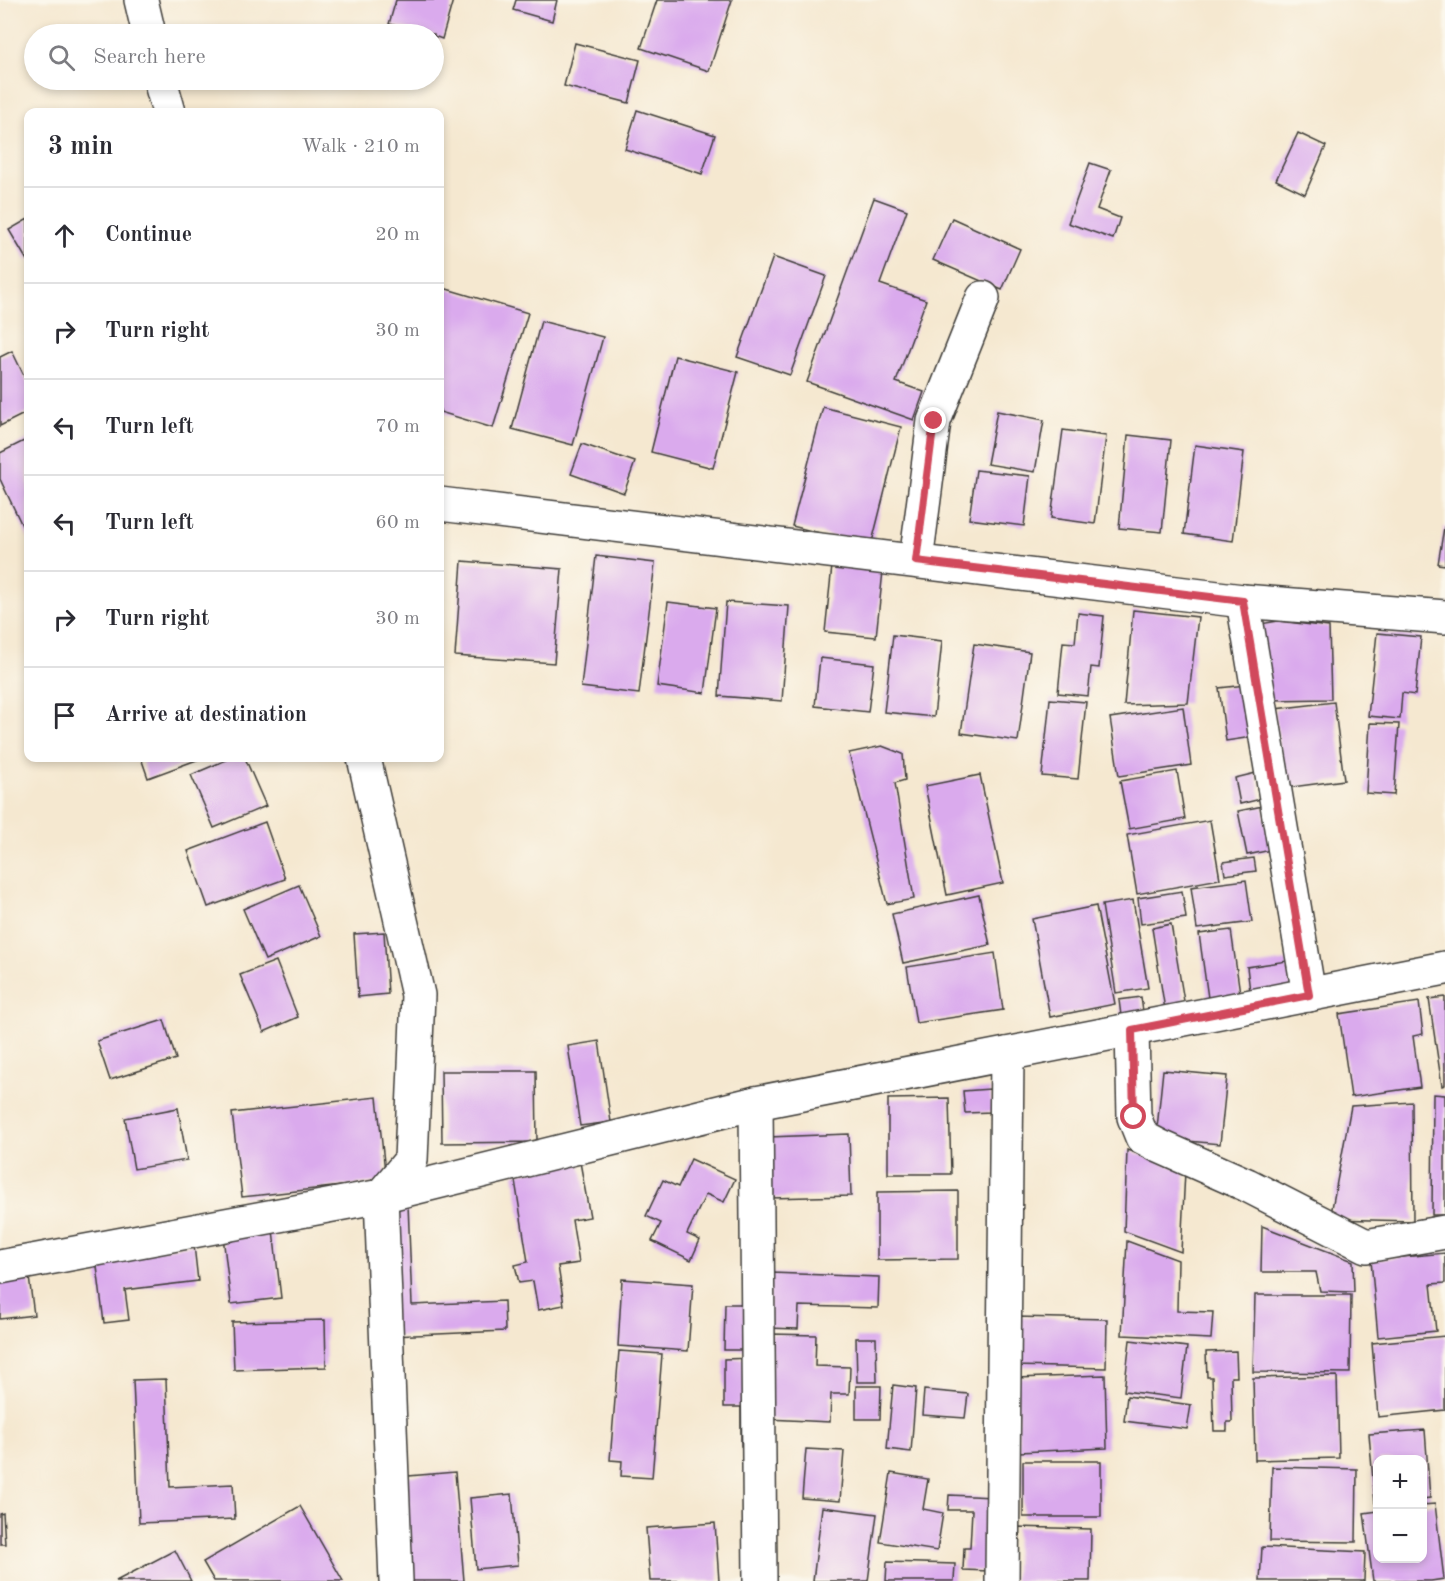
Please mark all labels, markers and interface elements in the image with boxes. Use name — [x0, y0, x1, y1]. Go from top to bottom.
search box — [24, 24, 444, 90]
icon: search — [45, 41, 78, 74]
text: Search here — [93, 46, 206, 68]
text: 3 min — [48, 134, 113, 160]
text: Walk · 210 m — [301, 137, 420, 157]
icon: ahead — [48, 219, 81, 252]
text: Continue — [105, 224, 192, 246]
text: 20 m — [375, 225, 420, 245]
icon: right — [48, 315, 81, 348]
text: Turn right — [105, 320, 209, 342]
text: 30 m — [375, 321, 420, 341]
route end — [920, 407, 946, 433]
icon: left — [48, 411, 81, 444]
text: Turn left — [105, 416, 194, 438]
text: 70 m — [375, 417, 420, 437]
icon: left — [48, 507, 81, 540]
text: Turn left — [105, 512, 194, 534]
text: 60 m — [375, 513, 420, 533]
icon: right — [48, 603, 81, 636]
text: Turn right — [105, 608, 209, 630]
text: 30 m — [375, 609, 420, 629]
icon: arrive — [48, 699, 81, 732]
text: Arrive at destination — [105, 704, 307, 726]
route start — [1120, 1103, 1146, 1129]
map controls — [1373, 1455, 1427, 1563]
button: + — [1373, 1455, 1427, 1509]
button: − — [1373, 1509, 1427, 1563]

